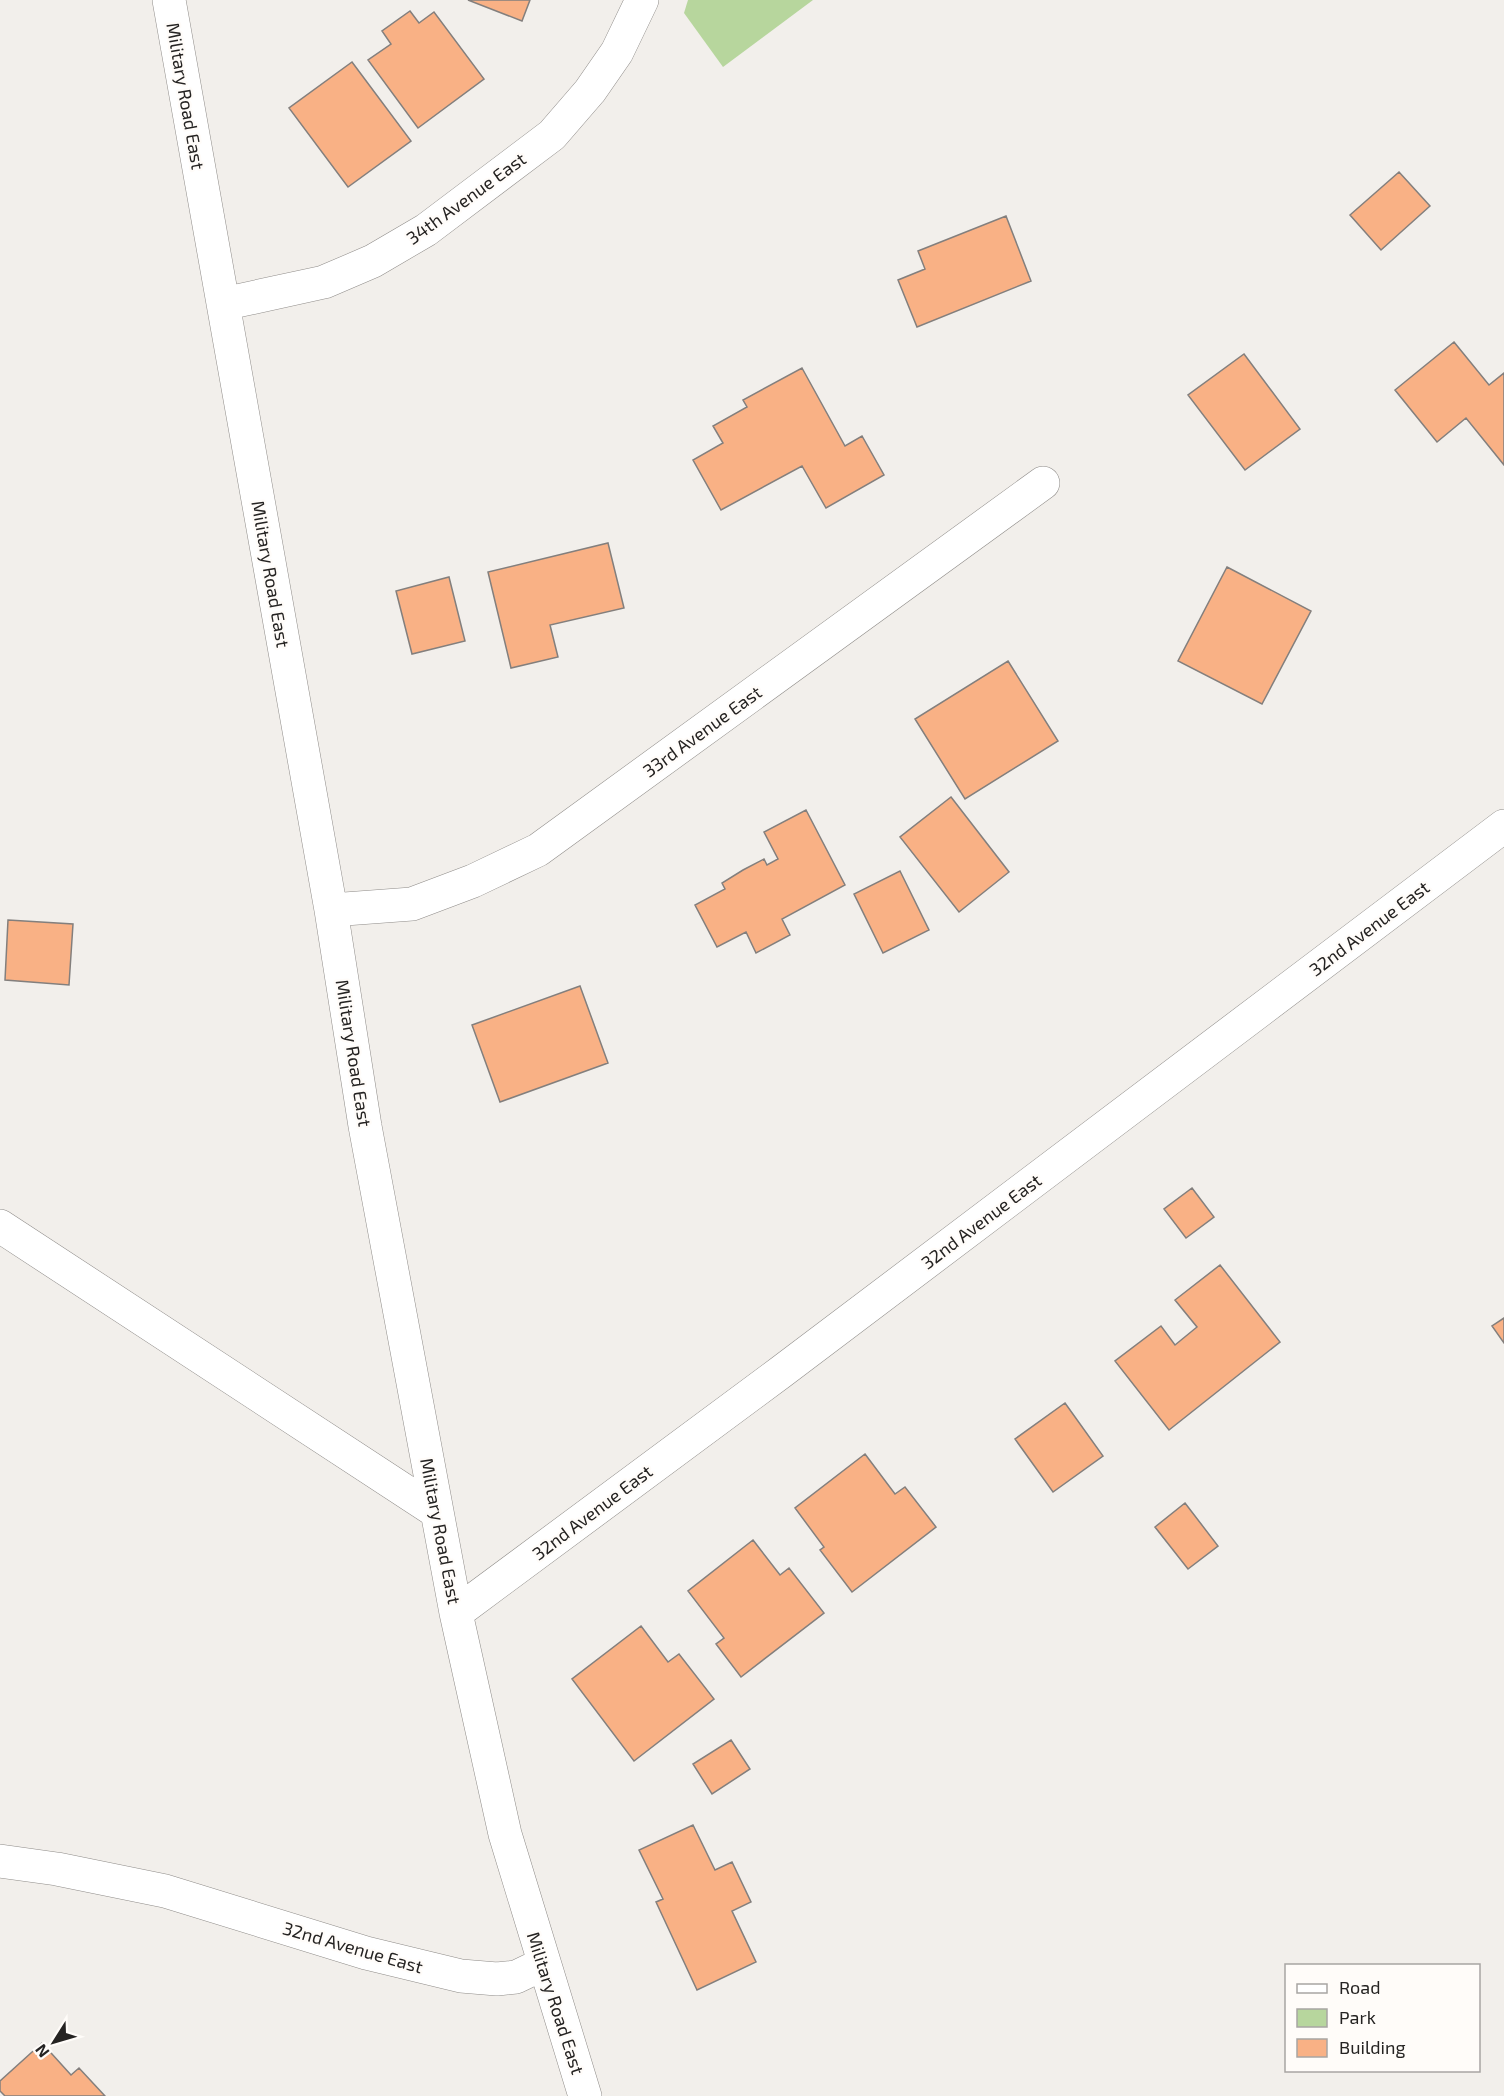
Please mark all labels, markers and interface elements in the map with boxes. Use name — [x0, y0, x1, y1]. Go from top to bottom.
street label: Military Road East — [162, 21, 210, 171]
street label: 34th Avenue East — [402, 147, 530, 249]
street label: Military Road East — [247, 499, 295, 649]
street label: 33rd Avenue East — [638, 681, 766, 781]
street label: 32nd Avenue East — [1305, 876, 1434, 980]
street label: Military Road East — [332, 978, 377, 1128]
street label: 32nd Avenue East — [917, 1169, 1046, 1273]
street label: Military Road East — [416, 1456, 466, 1606]
street label: 32nd Avenue East — [528, 1460, 657, 1564]
street label: 32nd Avenue East — [280, 1916, 426, 1978]
street label: Military Road East — [523, 1929, 589, 2077]
legend — [1285, 1964, 1480, 2072]
text: Road — [1339, 1976, 1380, 1998]
text: Park — [1339, 2006, 1376, 2028]
north arrow — [24, 2012, 84, 2072]
text: Building — [1339, 2036, 1406, 2058]
text: N — [31, 2041, 53, 2062]

